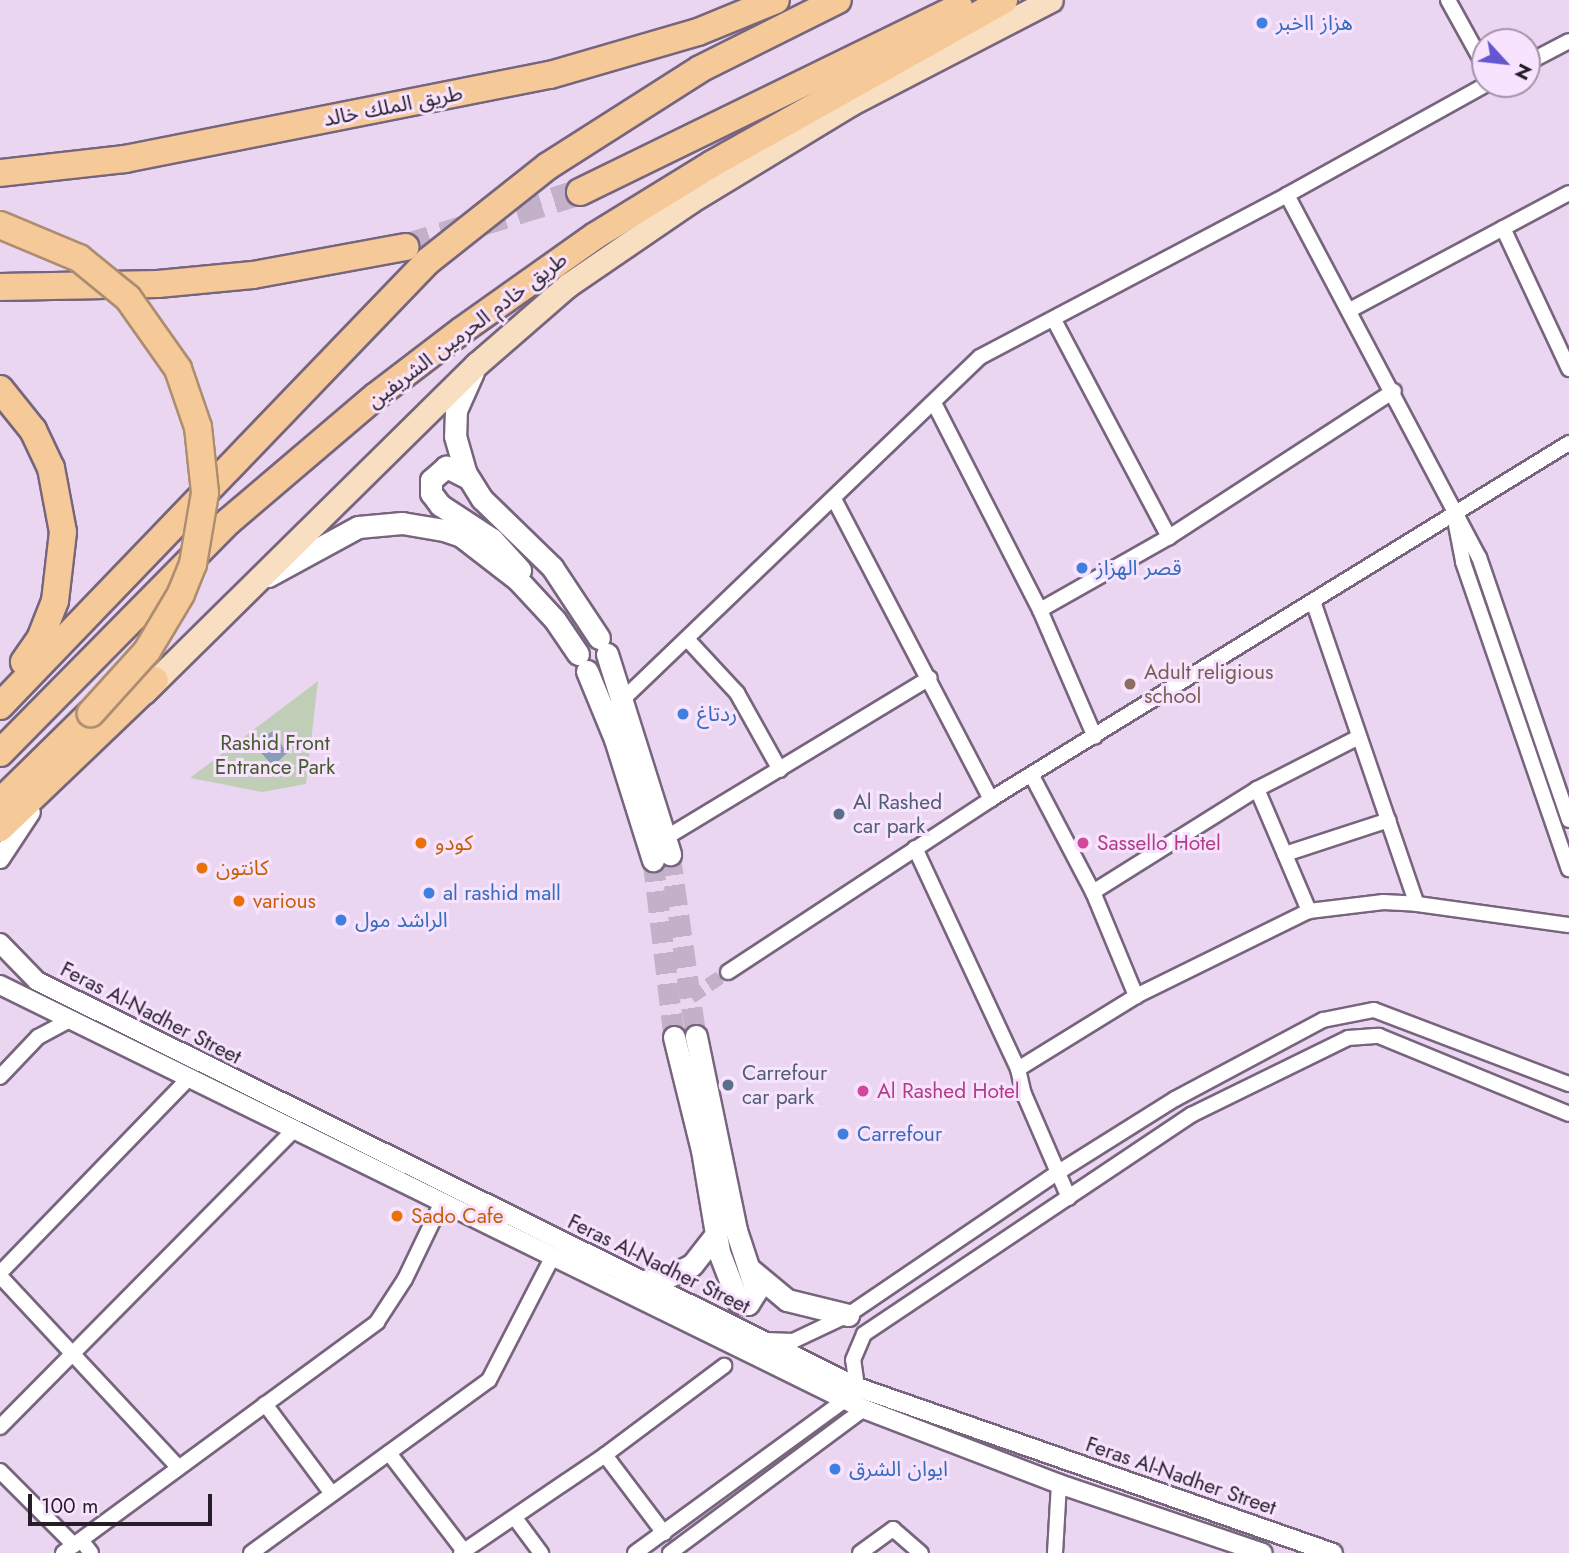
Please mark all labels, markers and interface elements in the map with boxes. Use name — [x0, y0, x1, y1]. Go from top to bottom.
place label: هزاز ااخبر — [1276, 10, 1353, 36]
marker: هزاز ااخبر — [1254, 15, 1270, 31]
north arrow — [1471, 28, 1541, 98]
text: N — [1508, 59, 1539, 85]
street label: طريق الملك خالد — [321, 80, 465, 132]
street label: طريق خادم الحرمين الشريفين — [362, 247, 572, 413]
place label: قصر الهزاز — [1096, 555, 1182, 581]
marker: قصر الهزاز — [1074, 560, 1090, 576]
place label: Adult religious school — [1144, 659, 1273, 709]
marker: Adult religious school — [1122, 676, 1138, 692]
place label: ردتاغ — [697, 701, 737, 727]
marker: ردتاغ — [675, 706, 691, 722]
park label: Rashid Front Entrance Park — [215, 730, 335, 780]
place label: Al Rashed car park — [853, 789, 942, 839]
marker: Al Rashed car park — [831, 806, 847, 822]
place label: كودو — [435, 830, 473, 856]
place label: Sassello Hotel — [1097, 830, 1221, 856]
marker: كودو — [413, 835, 429, 851]
marker: Sassello Hotel — [1075, 835, 1091, 851]
place label: كانتون — [216, 855, 269, 881]
marker: كانتون — [194, 860, 210, 876]
place label: al rashid mall — [443, 880, 561, 906]
marker: al rashid mall — [421, 885, 437, 901]
place label: various — [253, 888, 316, 914]
marker: various — [231, 893, 247, 909]
place label: الراشد مول — [355, 907, 448, 933]
marker: الراشد مول — [333, 912, 349, 928]
street label: Feras Al-Nadher Street — [56, 956, 246, 1070]
place label: Carrefour car park — [742, 1060, 827, 1110]
marker: Carrefour car park — [720, 1077, 736, 1093]
place label: Al Rashed Hotel — [877, 1078, 1020, 1104]
marker: Al Rashed Hotel — [855, 1083, 871, 1099]
place label: Carrefour — [857, 1121, 942, 1147]
marker: Carrefour — [835, 1126, 851, 1142]
place label: Sado Cafe — [411, 1203, 504, 1229]
marker: Sado Cafe — [389, 1208, 405, 1224]
street label: Feras Al-Nadher Street — [564, 1209, 754, 1319]
street label: Feras Al-Nadher Street — [1083, 1432, 1279, 1520]
place label: ايوان الشرق — [849, 1456, 948, 1482]
marker: ايوان الشرق — [827, 1461, 843, 1477]
scale bar — [32, 1480, 215, 1524]
text: 100 m — [41, 1491, 98, 1521]

